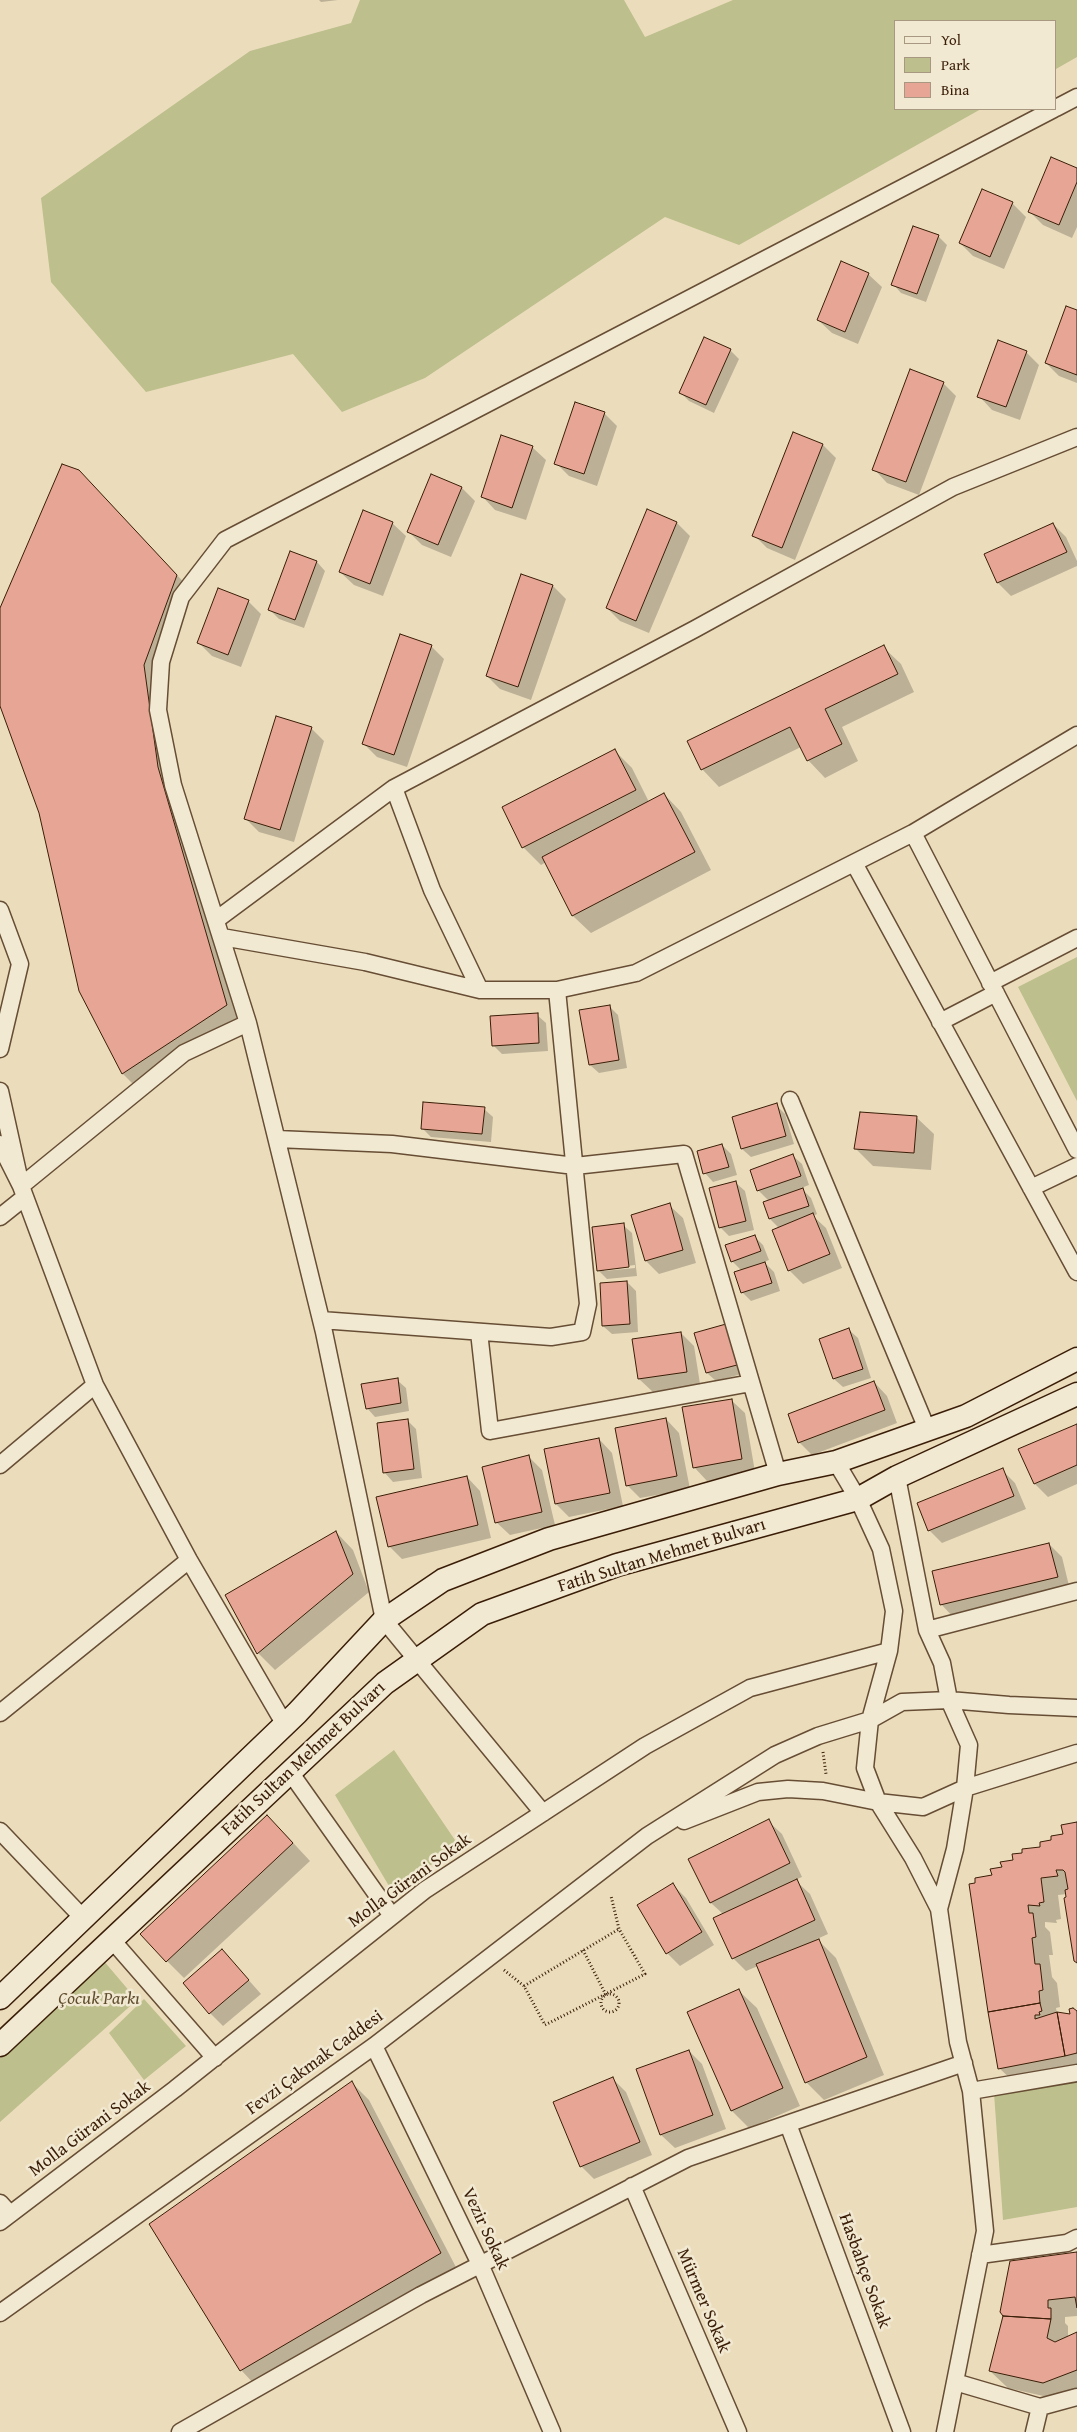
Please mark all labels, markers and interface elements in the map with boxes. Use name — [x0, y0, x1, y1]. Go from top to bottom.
legend — [894, 20, 1057, 110]
text: Yol — [941, 29, 961, 50]
text: Park — [941, 54, 970, 75]
text: Bina — [941, 79, 969, 100]
street label: Fatih Sultan Mehmet Bulvarı — [556, 1514, 768, 1598]
street label: Fatih Sultan Mehmet Bulvarı — [218, 1677, 390, 1841]
street label: Molla Gürani Sokak — [344, 1829, 476, 1933]
park label: Çocuk Parkı — [58, 1988, 140, 2010]
street label: Fevzi Çakmak Caddesi — [242, 2006, 388, 2120]
street label: Molla Gürani Sokak — [25, 2076, 155, 2182]
street label: Vezir Sokak — [457, 2184, 513, 2274]
street label: Hasbahçe Sokak — [833, 2211, 895, 2331]
street label: Mürmer Sokak — [671, 2246, 735, 2356]

